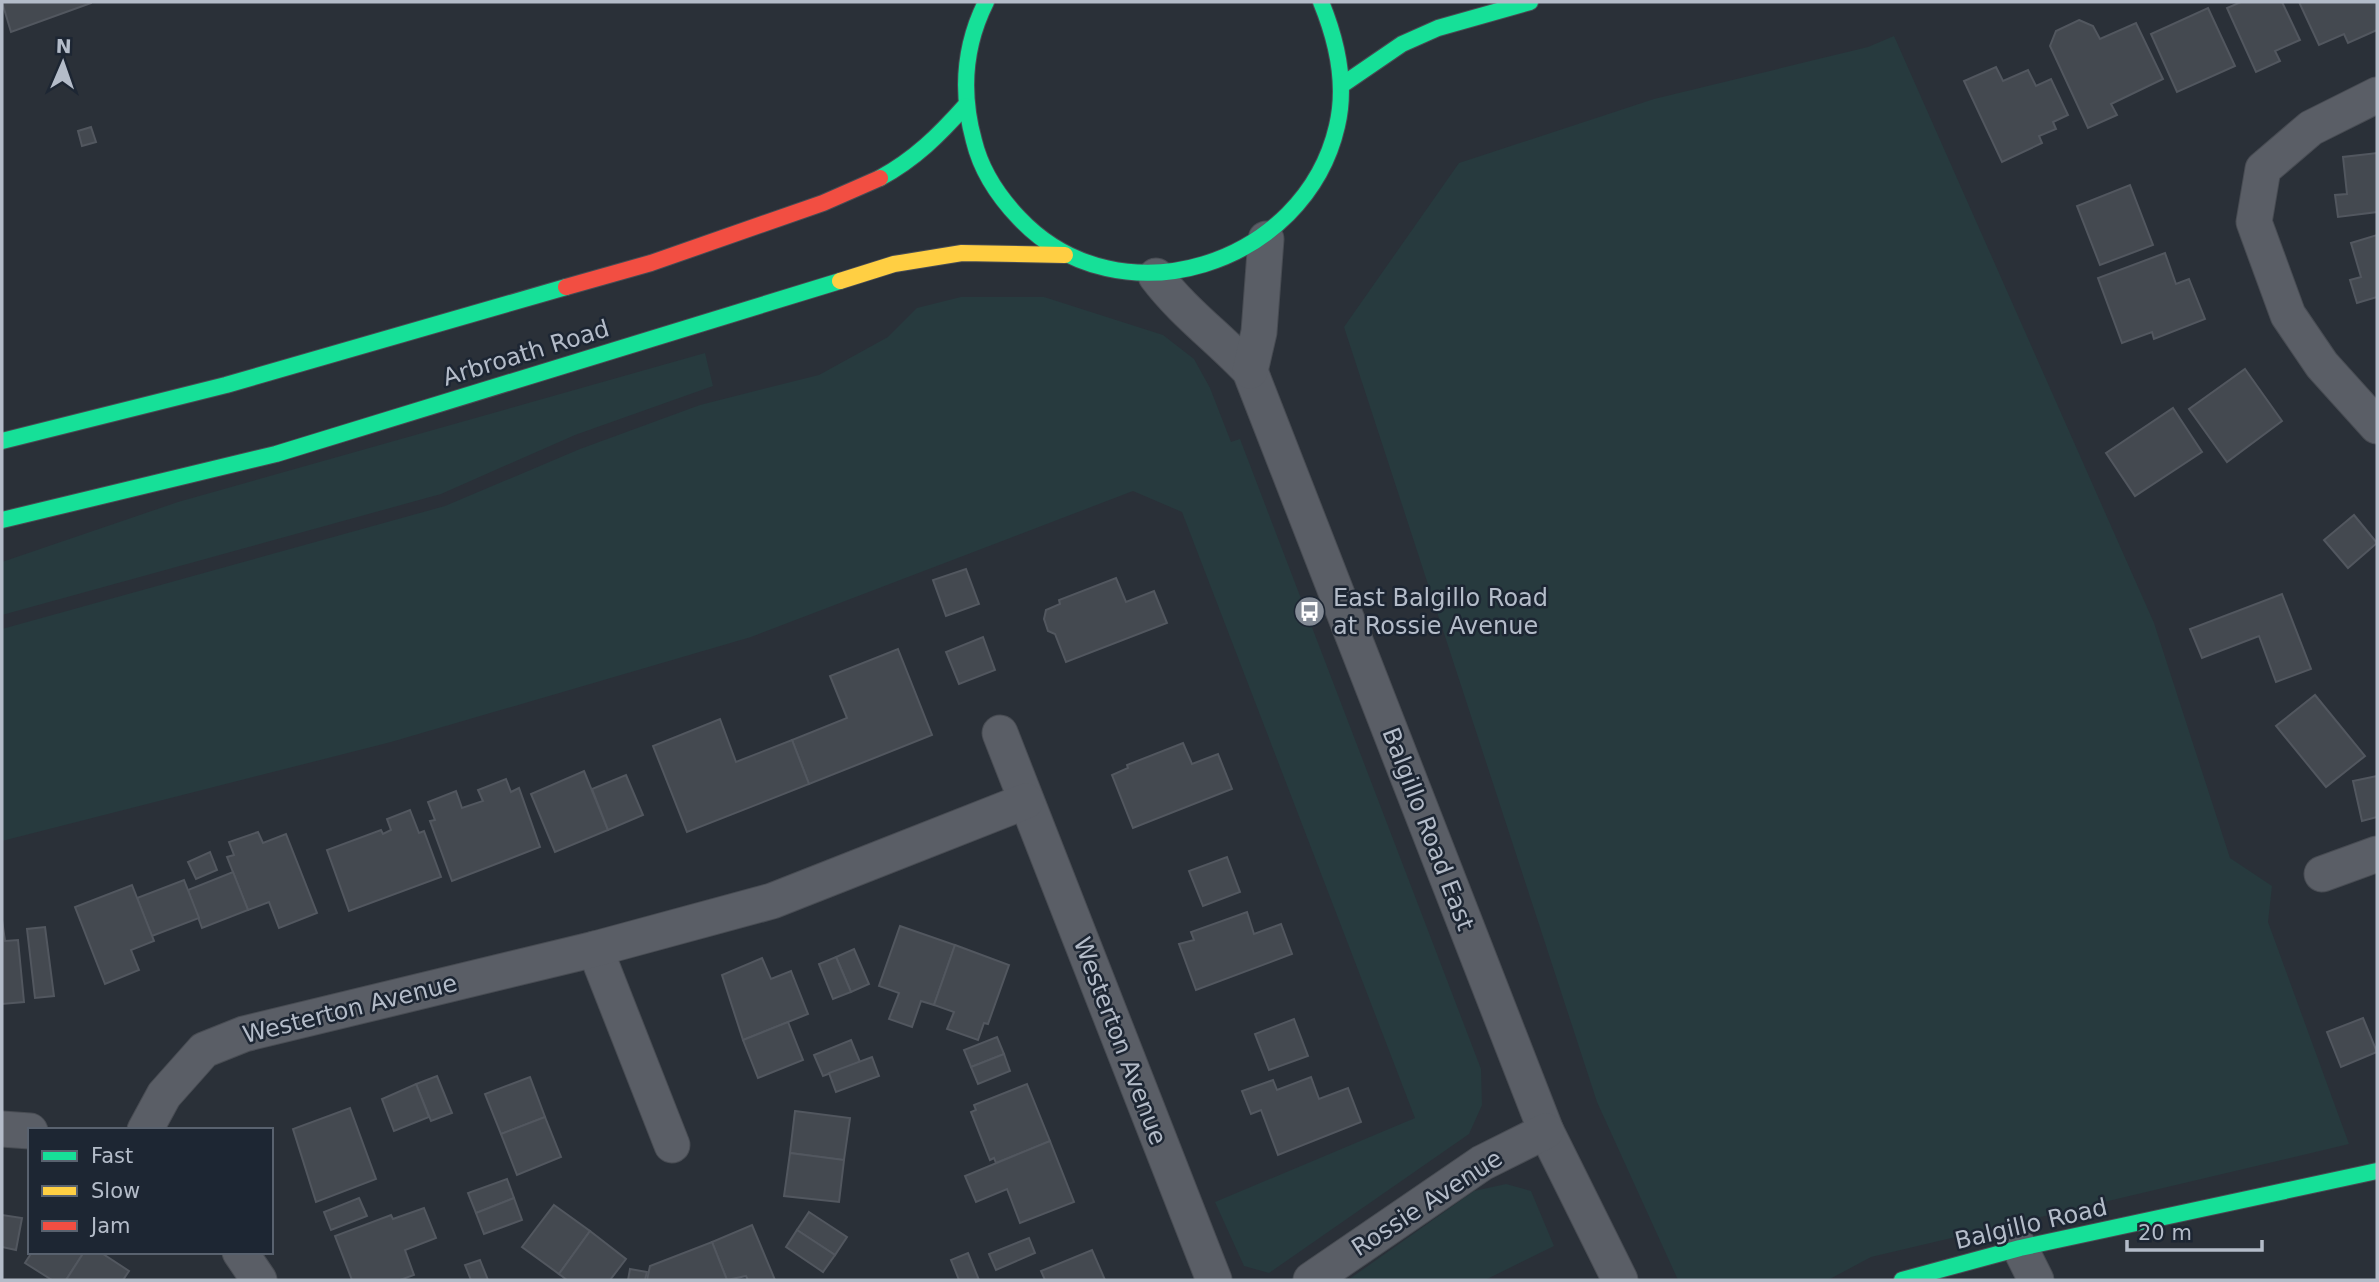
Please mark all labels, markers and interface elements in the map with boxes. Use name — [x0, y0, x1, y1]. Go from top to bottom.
north arrow — [28, 28, 98, 98]
text: N — [55, 35, 72, 57]
street label: Arbroath Road — [439, 314, 613, 392]
place label: East Balgillo Road at Rossie Avenue — [1333, 584, 1548, 640]
bus stop icon: East Balgillo Road at Rossie Avenue — [1293, 595, 1327, 629]
street label: Balgillo Road East — [1376, 724, 1480, 934]
street label: Westerton Avenue — [1068, 933, 1172, 1149]
street label: Westerton Avenue — [240, 969, 460, 1049]
legend — [28, 1128, 273, 1254]
text: Fast — [91, 1144, 133, 1168]
street label: Rossie Avenue — [1347, 1144, 1507, 1262]
text: Slow — [91, 1179, 140, 1203]
street label: Balgillo Road — [1952, 1193, 2110, 1255]
scale bar — [2127, 1208, 2262, 1252]
text: Jam — [89, 1214, 131, 1238]
text: 20 m — [2138, 1221, 2192, 1245]

